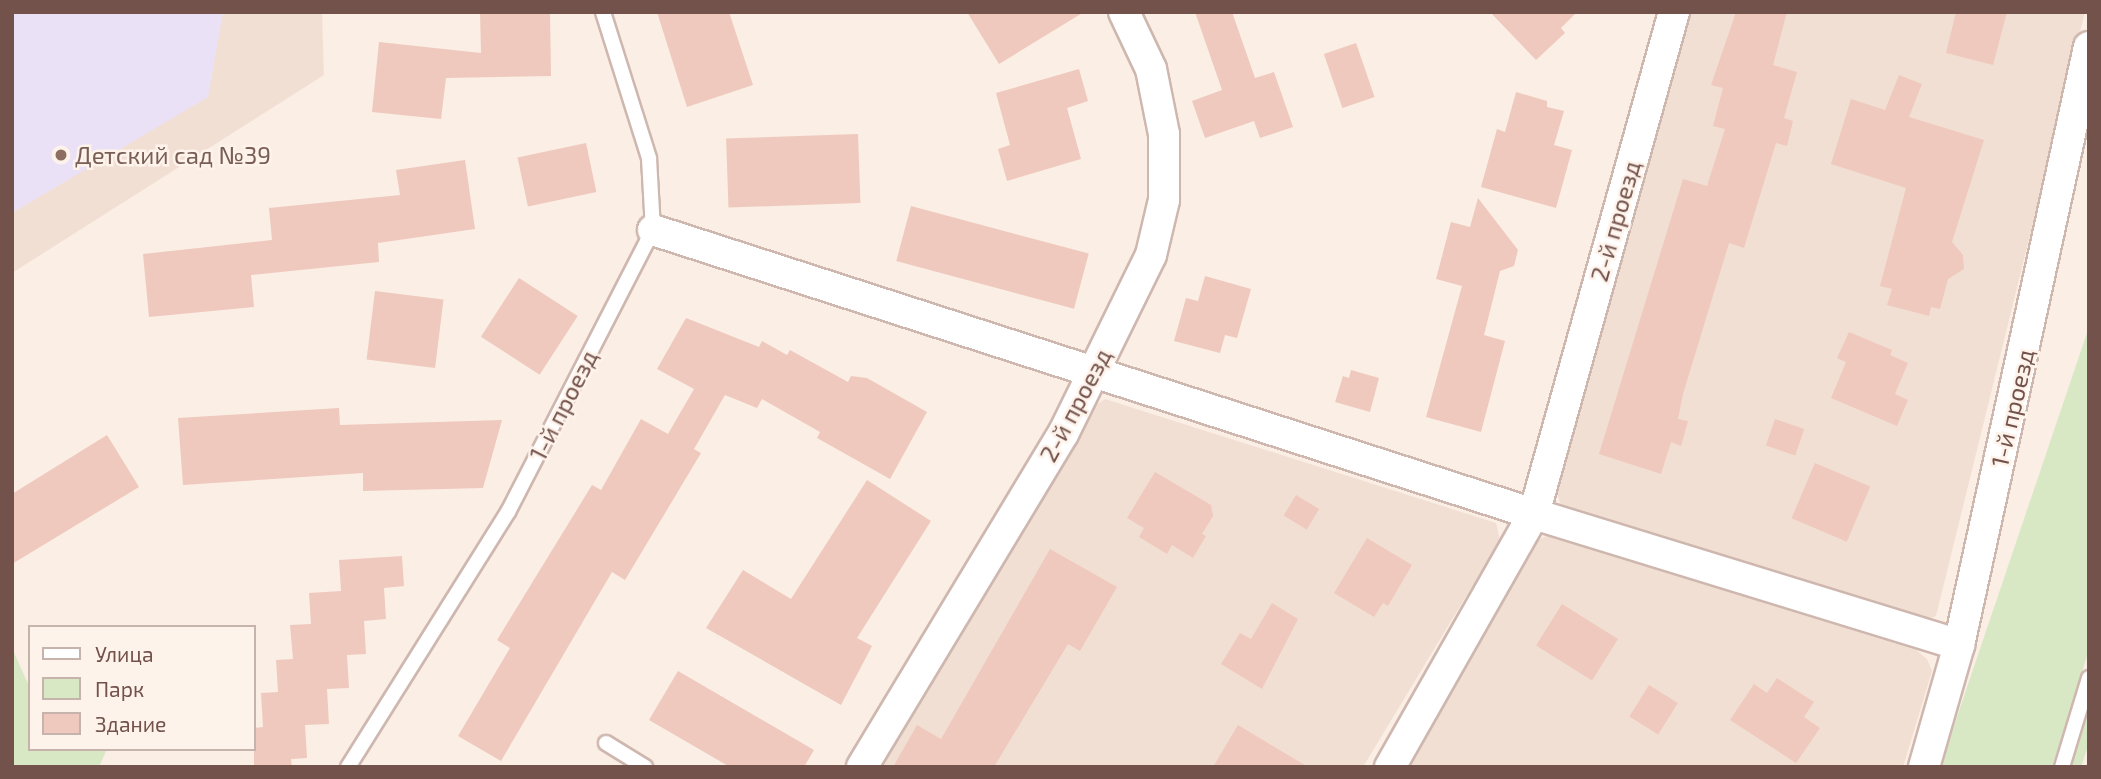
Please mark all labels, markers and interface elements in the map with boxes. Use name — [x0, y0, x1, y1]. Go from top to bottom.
place label: Детский сад №39 — [75, 141, 271, 169]
marker: Детский сад №39 — [53, 147, 69, 163]
street label: 2-й проезд — [1584, 157, 1646, 285]
street label: 2-й проезд — [1033, 343, 1117, 467]
street label: 1-й проезд — [523, 345, 603, 465]
street label: 1-й проезд — [1984, 346, 2040, 470]
legend — [28, 625, 256, 751]
text: Улица — [95, 641, 154, 666]
text: Парк — [95, 676, 144, 701]
text: Здание — [95, 711, 166, 736]

